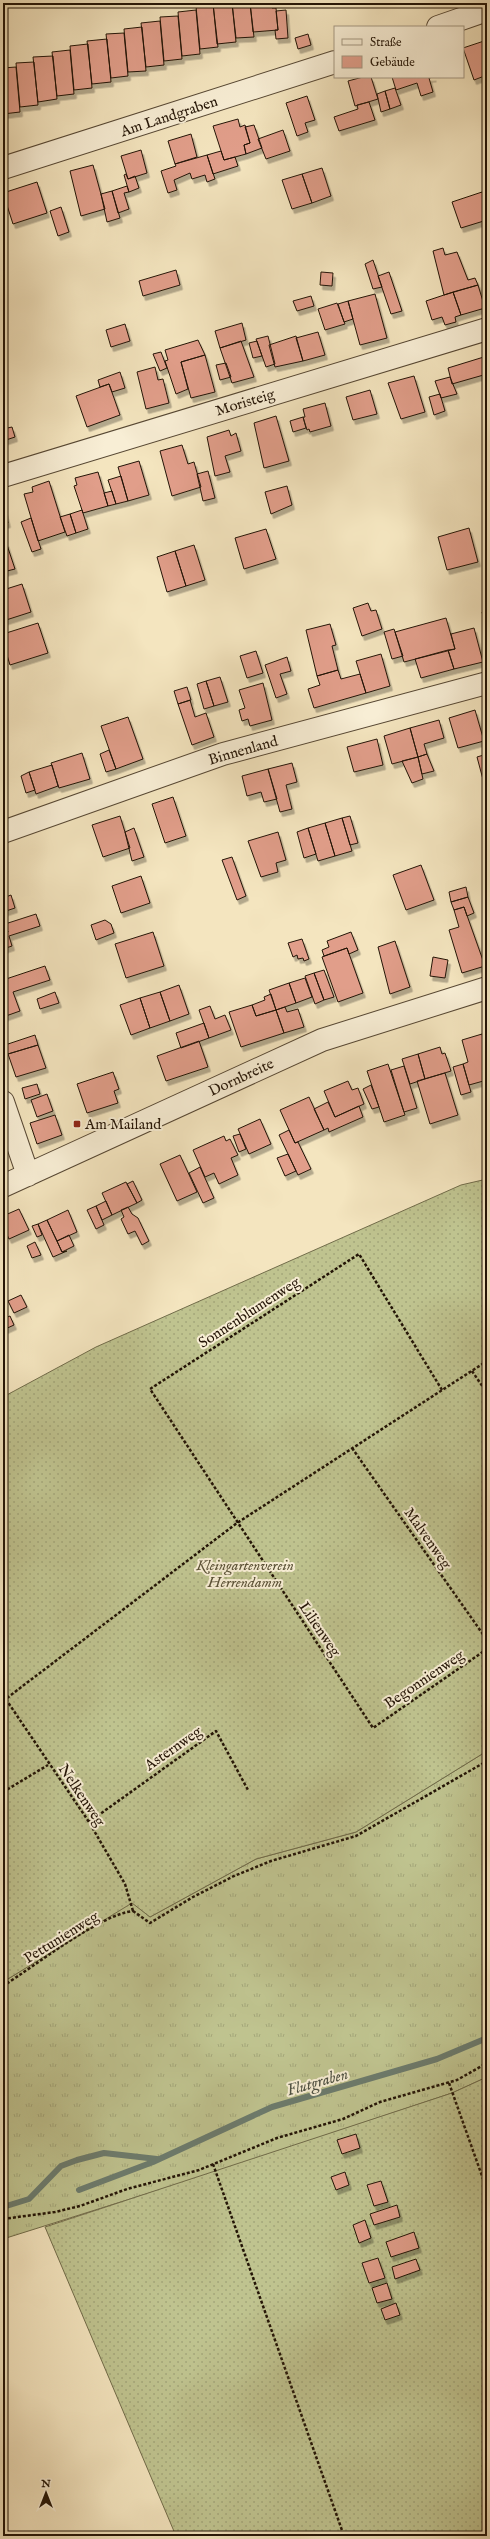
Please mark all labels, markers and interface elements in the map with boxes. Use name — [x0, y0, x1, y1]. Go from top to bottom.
legend — [334, 26, 464, 78]
text: Straße — [370, 35, 402, 50]
text: Gebäude — [370, 55, 415, 70]
street label: Am Landgraben — [117, 92, 220, 141]
street label: Moristeig — [213, 384, 278, 420]
street label: Binnenland — [206, 731, 281, 769]
street label: Dornbreite — [206, 1054, 277, 1101]
place label: Am Mailand — [84, 1115, 162, 1134]
marker: Am Mailand — [72, 1119, 82, 1129]
street label: Sonnenblumenweg — [195, 1272, 304, 1352]
street label: Malvenweg — [400, 1504, 456, 1573]
park label: Kleingartenverein Herrendamm — [195, 1556, 294, 1592]
street label: Lilienweg — [294, 1598, 345, 1661]
street label: Begonnienweg — [381, 1645, 469, 1713]
street label: Asternweg — [140, 1721, 206, 1776]
street label: Nelkenweg — [54, 1761, 110, 1831]
street label: Pettunienweg — [20, 1906, 103, 1968]
water label: Flutgraben — [285, 2065, 351, 2101]
north arrow — [26, 2473, 66, 2513]
text: N — [40, 2477, 51, 2491]

